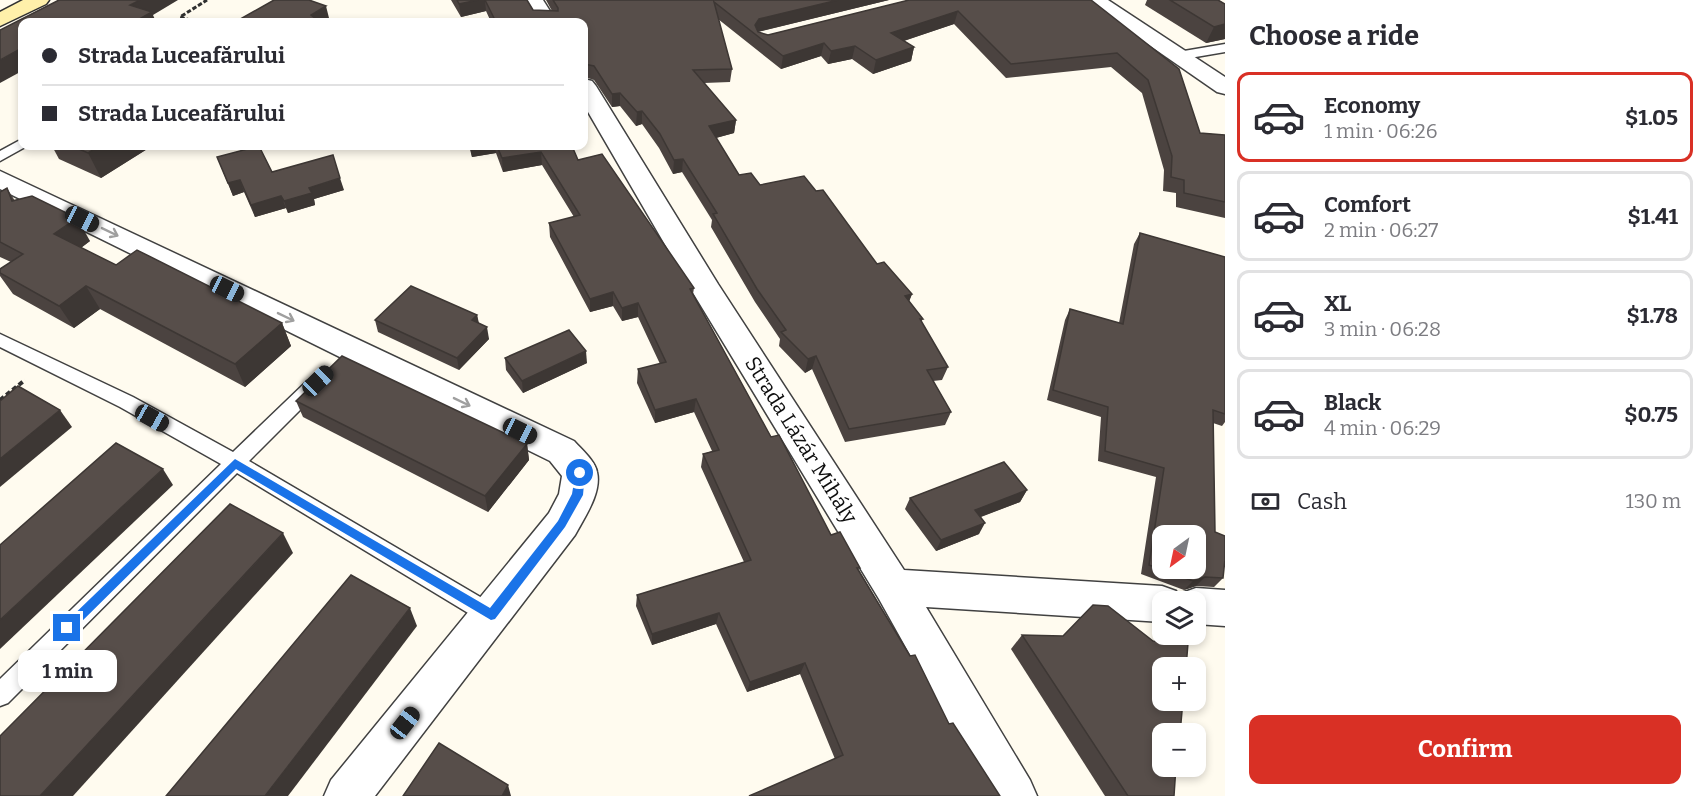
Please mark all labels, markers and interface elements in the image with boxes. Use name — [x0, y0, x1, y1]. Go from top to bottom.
text: Choose a ride — [1249, 20, 1419, 52]
text: Strada Luceafărului — [78, 42, 285, 69]
icon: car — [1252, 90, 1306, 144]
text: Economy — [1324, 92, 1420, 119]
text: Strada Luceafărului — [78, 100, 285, 127]
text: $1.05 — [1625, 104, 1678, 131]
text: 1 min · 06:26 — [1324, 119, 1437, 143]
icon: car — [1252, 189, 1306, 243]
text: Comfort — [1324, 191, 1411, 218]
car — [62, 203, 102, 235]
text: $1.41 — [1628, 203, 1678, 230]
text: 2 min · 06:27 — [1324, 218, 1438, 242]
one-way arrow — [101, 227, 119, 239]
car — [207, 273, 247, 305]
icon: car — [1252, 288, 1306, 342]
text: XL — [1324, 290, 1351, 317]
text: $1.78 — [1626, 302, 1678, 329]
one-way arrow — [277, 312, 295, 324]
text: 3 min · 06:28 — [1324, 317, 1441, 341]
street label: Strada Lázár Mihály — [739, 352, 863, 529]
car — [299, 362, 337, 400]
icon: car — [1252, 387, 1306, 441]
text: Black — [1324, 389, 1381, 416]
one-way arrow — [452, 397, 470, 409]
car — [132, 401, 172, 435]
text: $0.75 — [1624, 401, 1678, 428]
car — [500, 415, 540, 447]
text: 4 min · 06:29 — [1324, 416, 1441, 440]
route start — [566, 459, 593, 486]
icon: cash — [1249, 485, 1282, 518]
text: Cash — [1297, 488, 1347, 515]
text: 130 m — [1626, 489, 1681, 513]
north arrow — [1152, 525, 1206, 579]
map controls — [1152, 525, 1206, 777]
button: layers — [1152, 591, 1206, 645]
route end — [53, 614, 80, 641]
callout: 1 min — [17, 649, 116, 691]
button: + — [1152, 657, 1206, 711]
text: 1 min — [42, 659, 93, 683]
car — [387, 703, 423, 743]
button: Confirm — [1249, 715, 1681, 784]
button: − — [1152, 723, 1206, 777]

